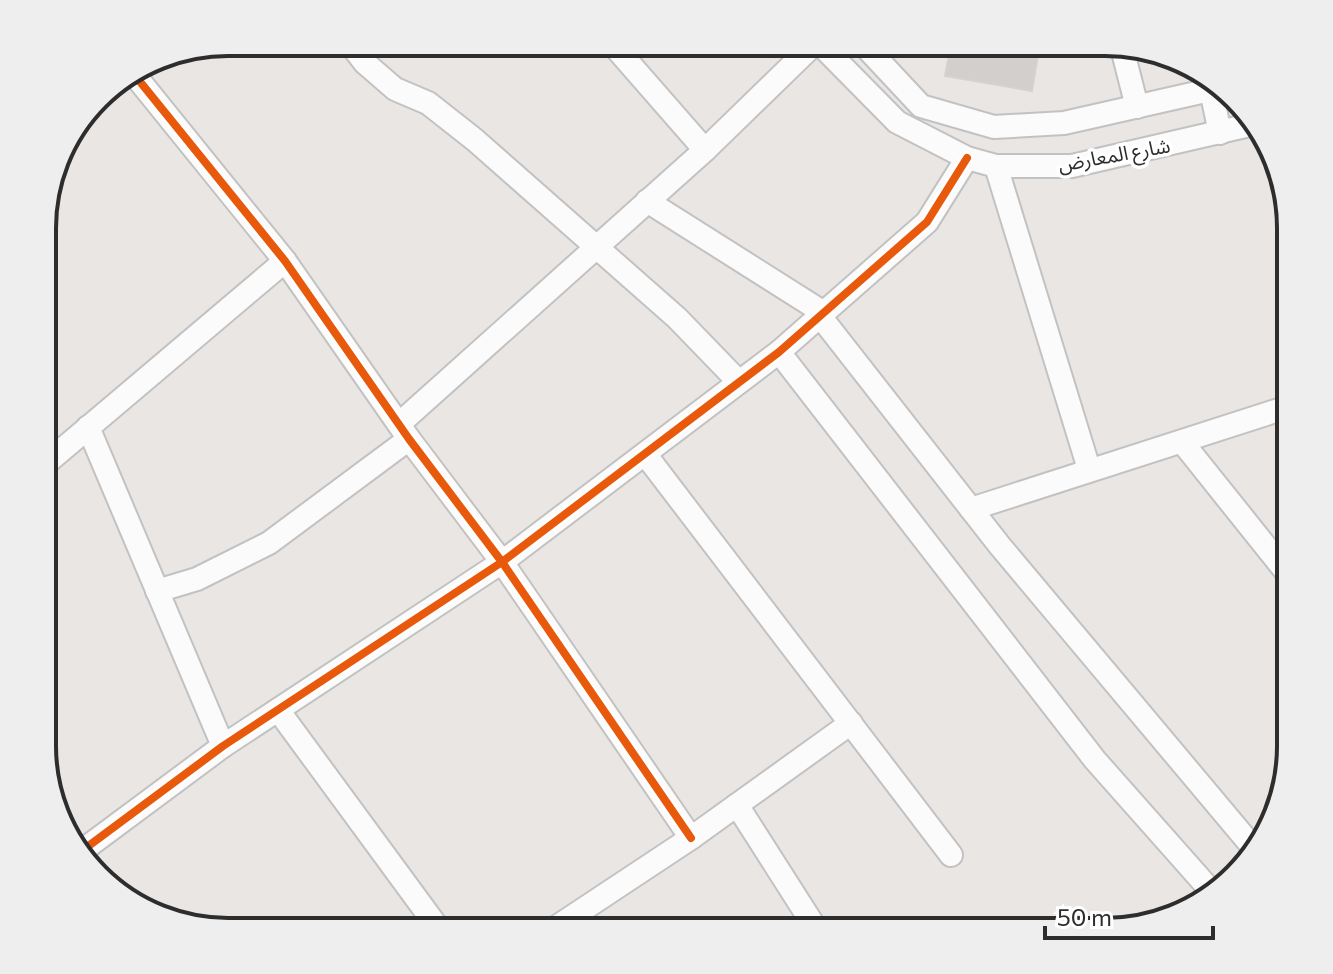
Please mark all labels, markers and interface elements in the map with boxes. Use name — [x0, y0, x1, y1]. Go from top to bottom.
street label: شارع المعارض — [1056, 132, 1173, 180]
scale bar — [1045, 890, 1213, 940]
text: 50 m — [1057, 902, 1112, 931]

